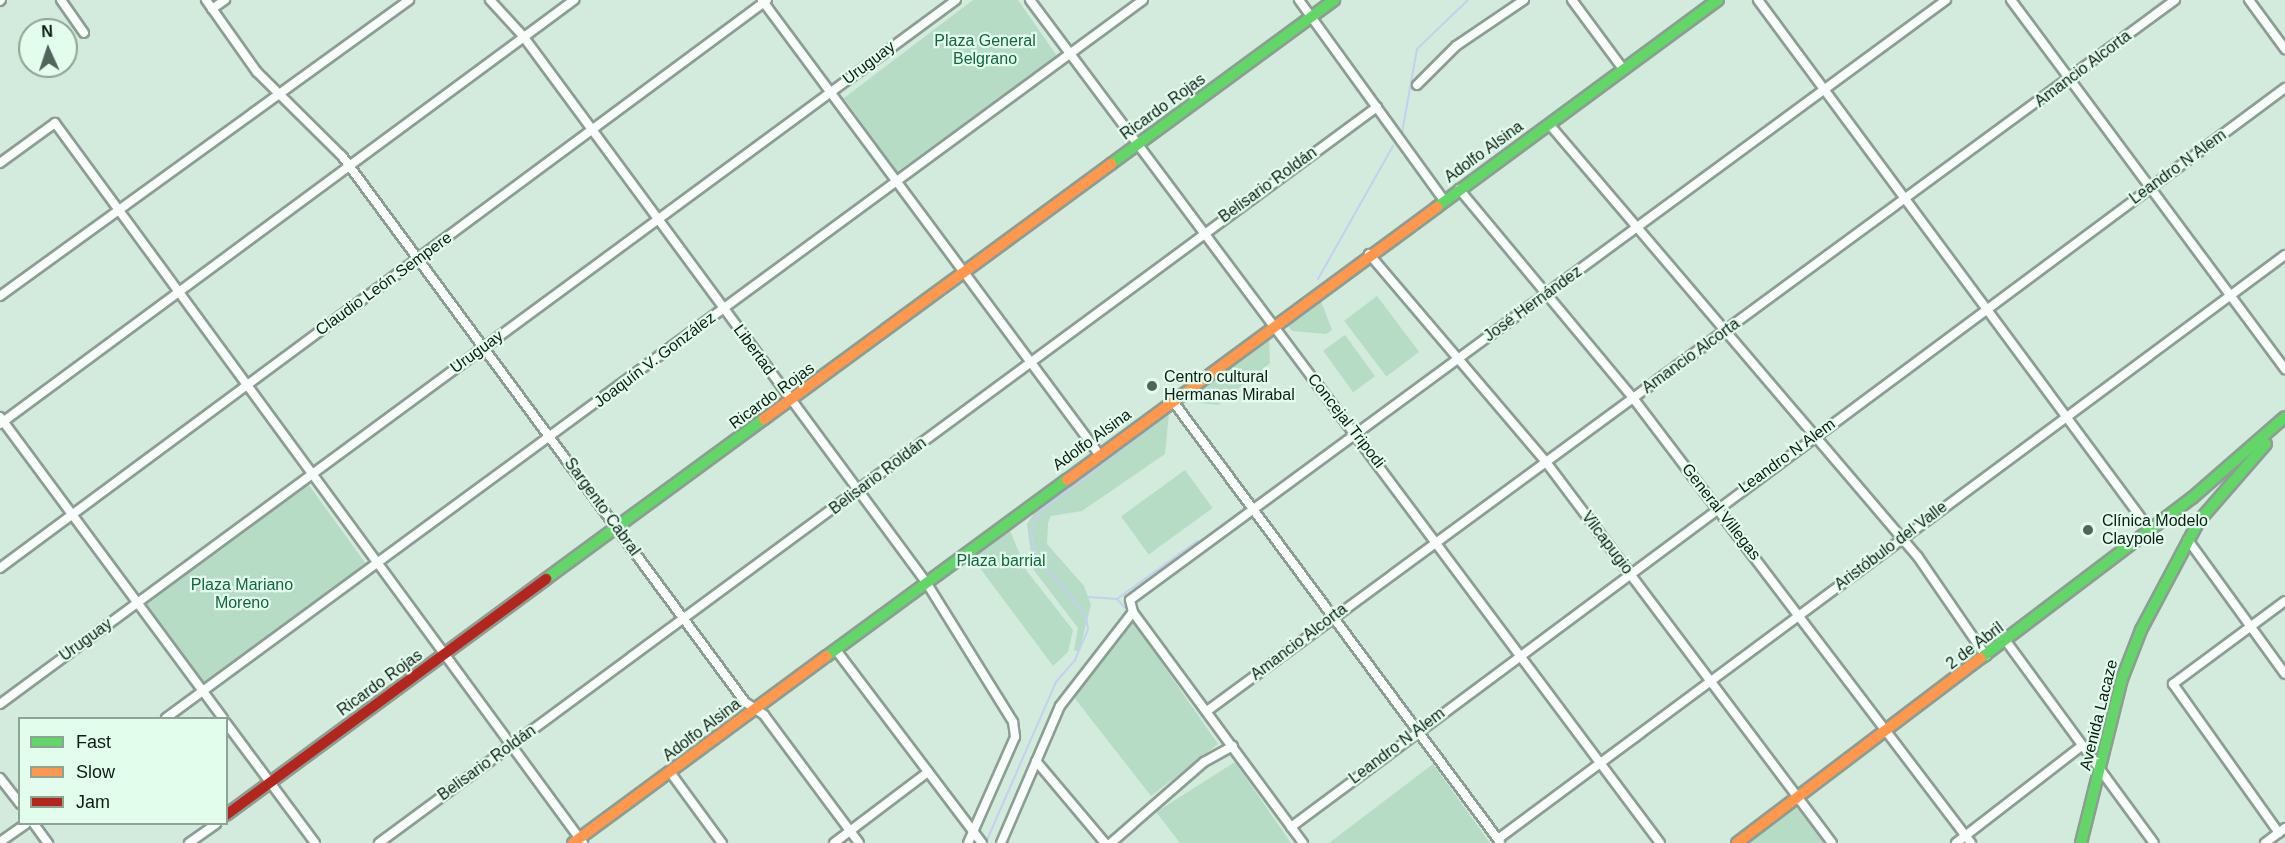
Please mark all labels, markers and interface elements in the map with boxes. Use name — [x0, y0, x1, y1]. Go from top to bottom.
north arrow — [18, 18, 78, 78]
text: N — [41, 23, 53, 40]
street label: Amancio Alcorta — [2031, 26, 2135, 112]
park label: Plaza General Belgrano — [934, 31, 1036, 69]
street label: Uruguay — [839, 37, 899, 89]
street label: Ricardo Rojas — [1117, 70, 1209, 144]
street label: Adolfo Alsina — [1441, 117, 1527, 187]
street label: Leandro N Alem — [2126, 125, 2230, 209]
street label: Belisario Roldán — [1215, 143, 1321, 227]
street label: Claudio León Sempere — [312, 228, 456, 340]
street label: José Hernández — [1480, 262, 1586, 346]
street label: Joaquín V. González — [590, 308, 720, 412]
street label: Amancio Alcorta — [1638, 314, 1744, 398]
street label: Libertad — [729, 321, 779, 379]
street label: Uruguay — [447, 326, 507, 378]
street label: Ricardo Rojas — [726, 359, 818, 433]
place label: Centro cultural Hermanas Mirabal — [1164, 367, 1295, 405]
street label: Concejal Tripodi — [1303, 370, 1389, 472]
marker: Centro cultural Hermanas Mirabal — [1145, 379, 1159, 393]
street label: Adolfo Alsina — [1049, 405, 1135, 475]
street label: Leandro N Alem — [1735, 414, 1839, 498]
street label: Belisario Roldán — [826, 433, 930, 519]
street label: Sargento Cabral — [560, 454, 644, 560]
street label: General Villegas — [1677, 460, 1765, 564]
street label: Aristóbulo del Valle — [1831, 497, 1951, 595]
street label: Vilcapugio — [1577, 508, 1637, 578]
place label: Clínica Modelo Claypole — [2102, 511, 2208, 549]
marker: Clínica Modelo Claypole — [2079, 521, 2097, 539]
park label: Plaza barrial — [957, 551, 1045, 571]
park label: Plaza Mariano Moreno — [191, 575, 293, 613]
street label: Amancio Alcorta — [1247, 599, 1351, 685]
street label: Uruguay — [56, 614, 116, 666]
street label: 2 de Abril — [1942, 618, 2008, 674]
street label: Ricardo Rojas — [334, 646, 426, 720]
street label: Avenida Lacaze — [2076, 658, 2122, 772]
street label: Adolfo Alsina — [659, 694, 745, 766]
street label: Leandro N Alem — [1345, 704, 1449, 788]
legend — [18, 717, 228, 825]
street label: Belisario Roldán — [434, 721, 540, 805]
text: Fast — [76, 732, 111, 752]
text: Slow — [76, 762, 115, 782]
text: Jam — [76, 792, 110, 812]

